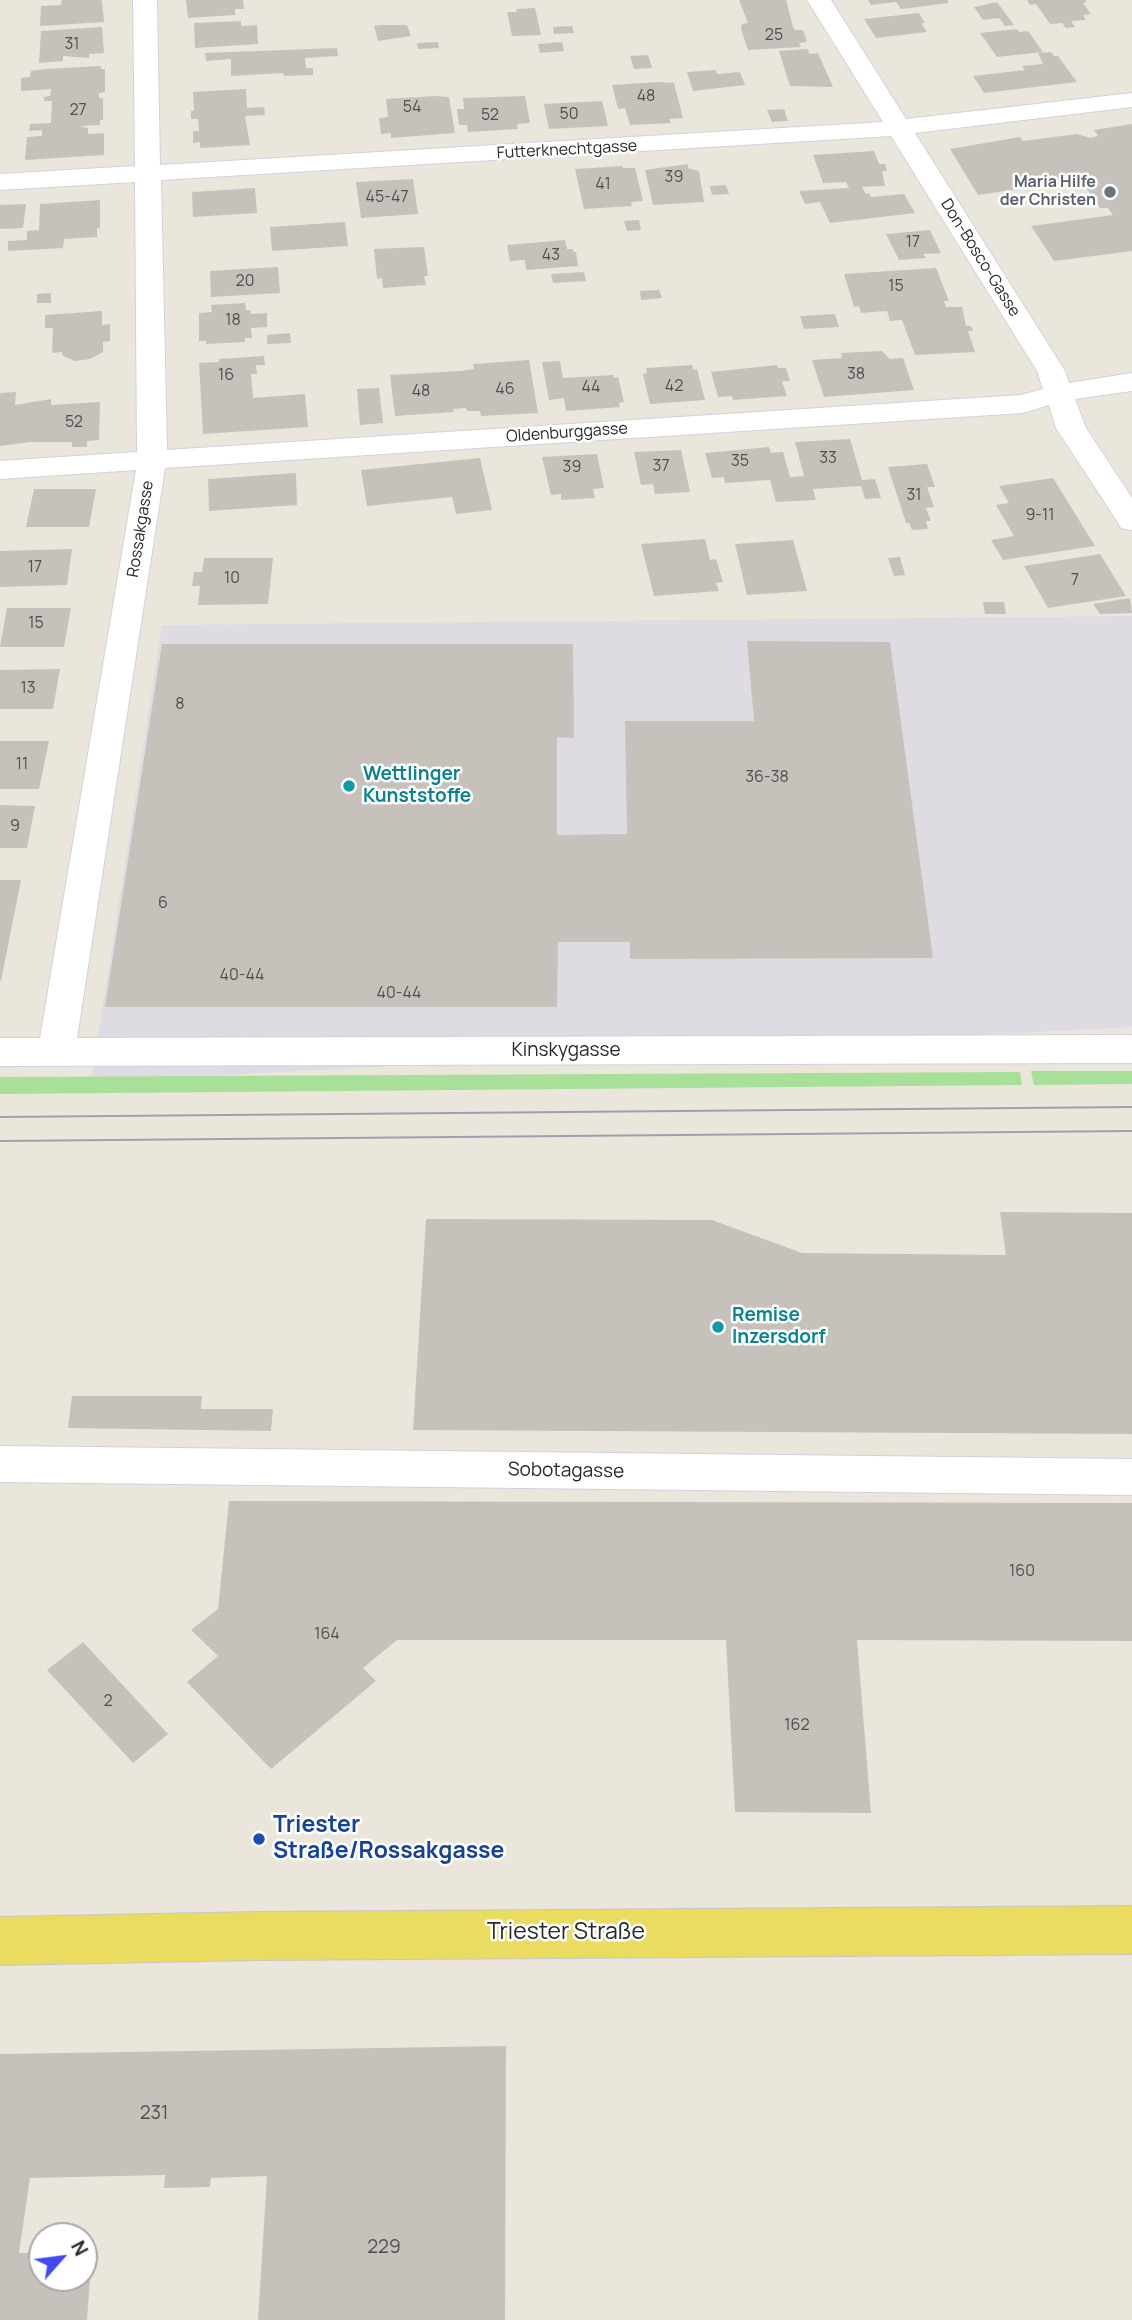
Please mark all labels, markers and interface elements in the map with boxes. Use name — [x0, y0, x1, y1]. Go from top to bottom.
house number: 25 — [765, 26, 783, 46]
house number: 31 — [64, 35, 80, 55]
house number: 48 — [637, 87, 655, 107]
house number: 54 — [403, 98, 421, 118]
house number: 27 — [69, 101, 87, 121]
house number: 50 — [560, 105, 578, 125]
house number: 52 — [481, 106, 499, 126]
street label: Futterknechtgasse — [496, 137, 638, 163]
house number: 39 — [665, 168, 683, 188]
place label: Maria Hilfe der Christen — [1000, 173, 1096, 211]
house number: 41 — [595, 175, 611, 195]
marker: Maria Hilfe der Christen — [1102, 184, 1118, 200]
house number: 45-47 — [366, 188, 408, 208]
street label: Don-Bosco-Gasse — [936, 196, 1024, 320]
house number: 17 — [906, 233, 920, 253]
house number: 43 — [542, 246, 560, 266]
house number: 20 — [236, 272, 254, 292]
house number: 15 — [888, 277, 904, 297]
house number: 18 — [225, 311, 241, 331]
house number: 38 — [847, 365, 865, 385]
house number: 16 — [218, 366, 234, 386]
house number: 42 — [665, 377, 683, 397]
house number: 44 — [581, 378, 601, 398]
house number: 46 — [495, 380, 515, 400]
house number: 48 — [412, 382, 430, 402]
house number: 52 — [65, 413, 83, 433]
street label: Oldenburggasse — [506, 419, 628, 447]
house number: 33 — [819, 449, 837, 469]
house number: 35 — [731, 452, 749, 472]
house number: 37 — [653, 457, 669, 477]
house number: 39 — [563, 458, 581, 478]
street label: Rossakgasse — [124, 479, 158, 579]
house number: 31 — [906, 486, 922, 506]
house number: 9-11 — [1025, 506, 1055, 526]
house number: 17 — [28, 558, 42, 578]
house number: 10 — [224, 569, 240, 589]
house number: 7 — [1071, 571, 1079, 591]
house number: 15 — [28, 614, 44, 634]
house number: 13 — [20, 679, 36, 699]
house number: 8 — [175, 695, 185, 715]
house number: 11 — [16, 755, 28, 775]
place label: Wettlinger Kunststoffe — [363, 764, 471, 808]
house number: 36-38 — [745, 768, 789, 788]
marker: Wettlinger Kunststoffe — [341, 778, 357, 794]
house number: 9 — [10, 817, 20, 837]
house number: 6 — [158, 894, 168, 914]
house number: 40-44 — [220, 966, 264, 986]
house number: 40-44 — [377, 984, 421, 1004]
street label: Kinskygasse — [511, 1040, 621, 1062]
place label: Remise Inzersdorf — [732, 1305, 826, 1349]
marker: Remise Inzersdorf — [710, 1319, 726, 1335]
street label: Sobotagasse — [508, 1459, 624, 1483]
house number: 160 — [1009, 1562, 1035, 1582]
house number: 164 — [314, 1625, 340, 1645]
house number: 2 — [103, 1692, 113, 1712]
house number: 162 — [784, 1716, 810, 1736]
place label: Triester Straße/Rossakgasse — [273, 1812, 504, 1866]
marker: Triester Straße/Rossakgasse — [251, 1831, 267, 1847]
street label: Triester Straße — [487, 1919, 645, 1947]
house number: 231 — [140, 2103, 168, 2125]
north arrow — [28, 2222, 98, 2292]
text: N — [65, 2236, 94, 2260]
house number: 229 — [367, 2237, 401, 2259]

